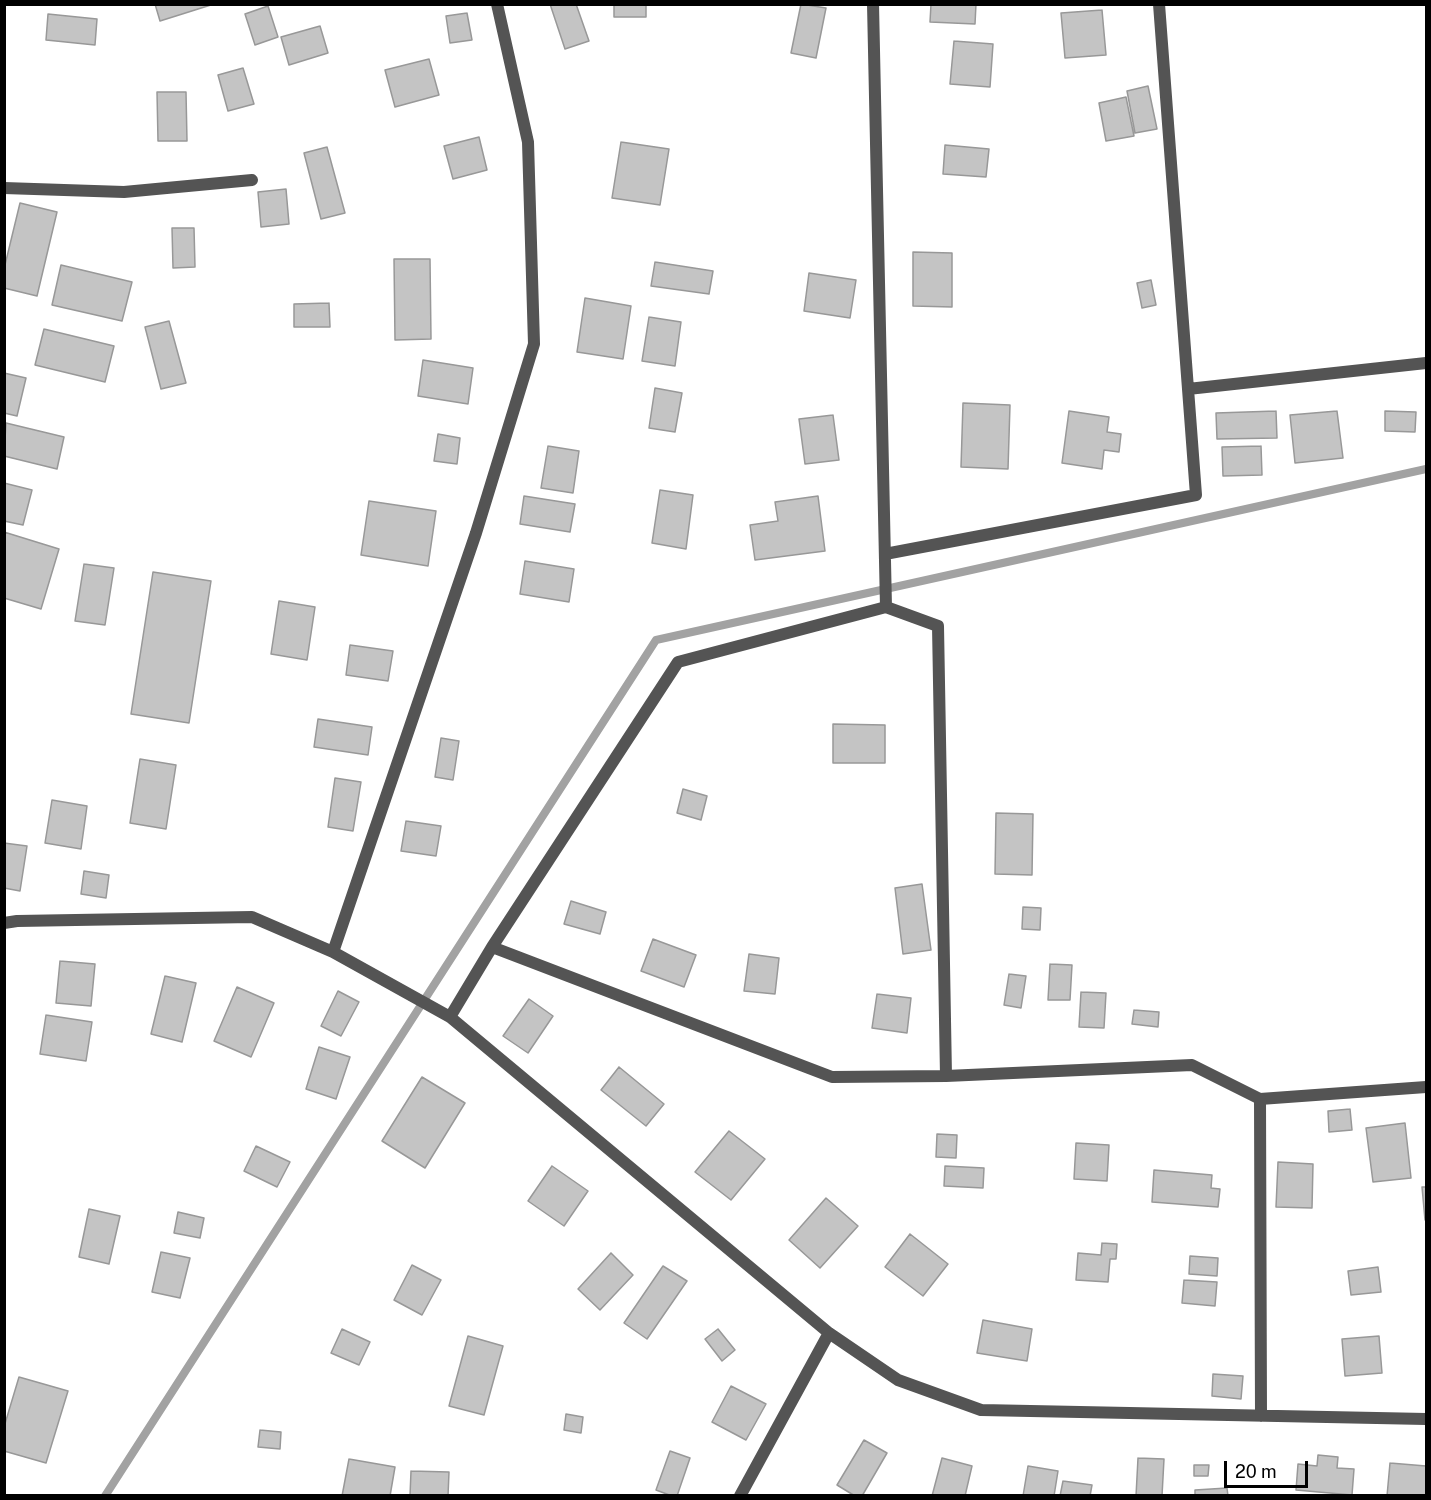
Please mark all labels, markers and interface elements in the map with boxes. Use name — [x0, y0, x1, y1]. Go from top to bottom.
scale bar — [1227, 1449, 1311, 1487]
text: 20 m — [1235, 1461, 1277, 1482]

